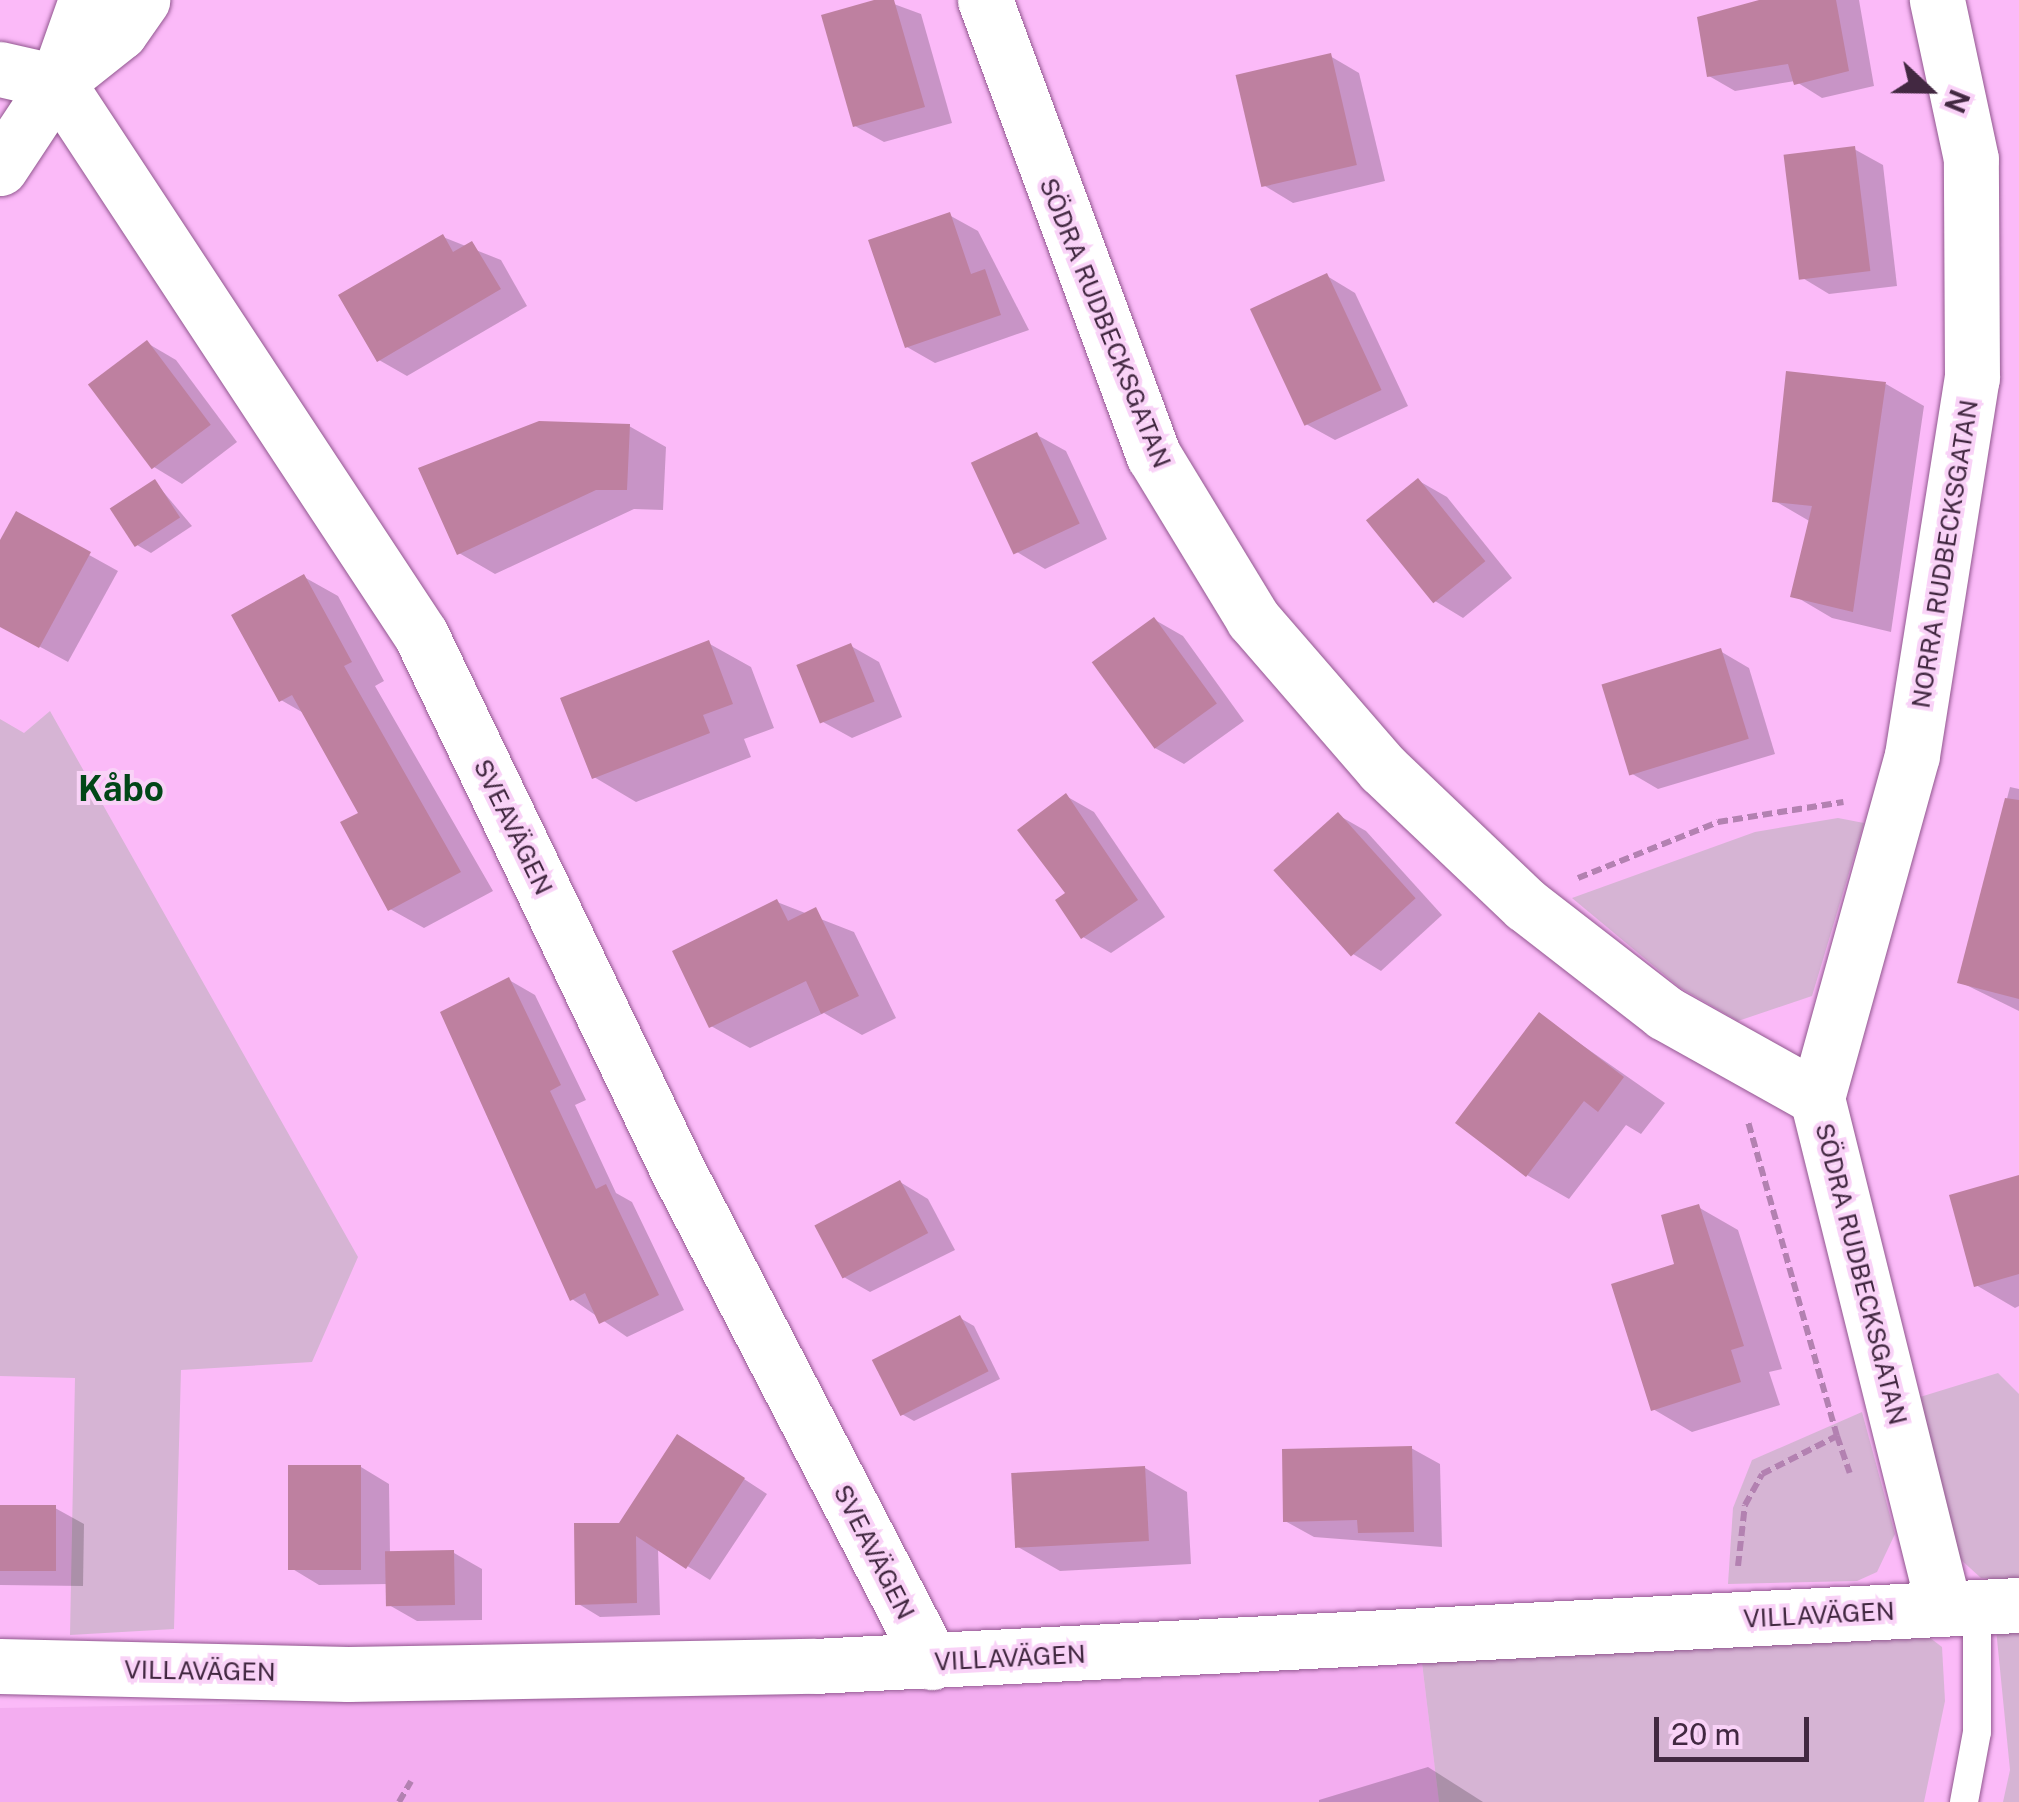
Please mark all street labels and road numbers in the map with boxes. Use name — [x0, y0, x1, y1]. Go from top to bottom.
street label: SÖDRA RUDBECKSGATAN — [1033, 174, 1177, 472]
street label: NORRA RUDBECKSGATAN — [1906, 398, 1984, 710]
street label: SVEAVÄGEN — [467, 754, 559, 900]
street label: SÖDRA RUDBECKSGATAN — [1809, 1120, 1913, 1428]
street label: SVEAVÄGEN — [827, 1480, 921, 1624]
street label: VILLAVÄGEN — [1742, 1596, 1896, 1634]
street label: VILLAVÄGEN — [933, 1639, 1087, 1677]
street label: VILLAVÄGEN — [124, 1655, 276, 1687]

